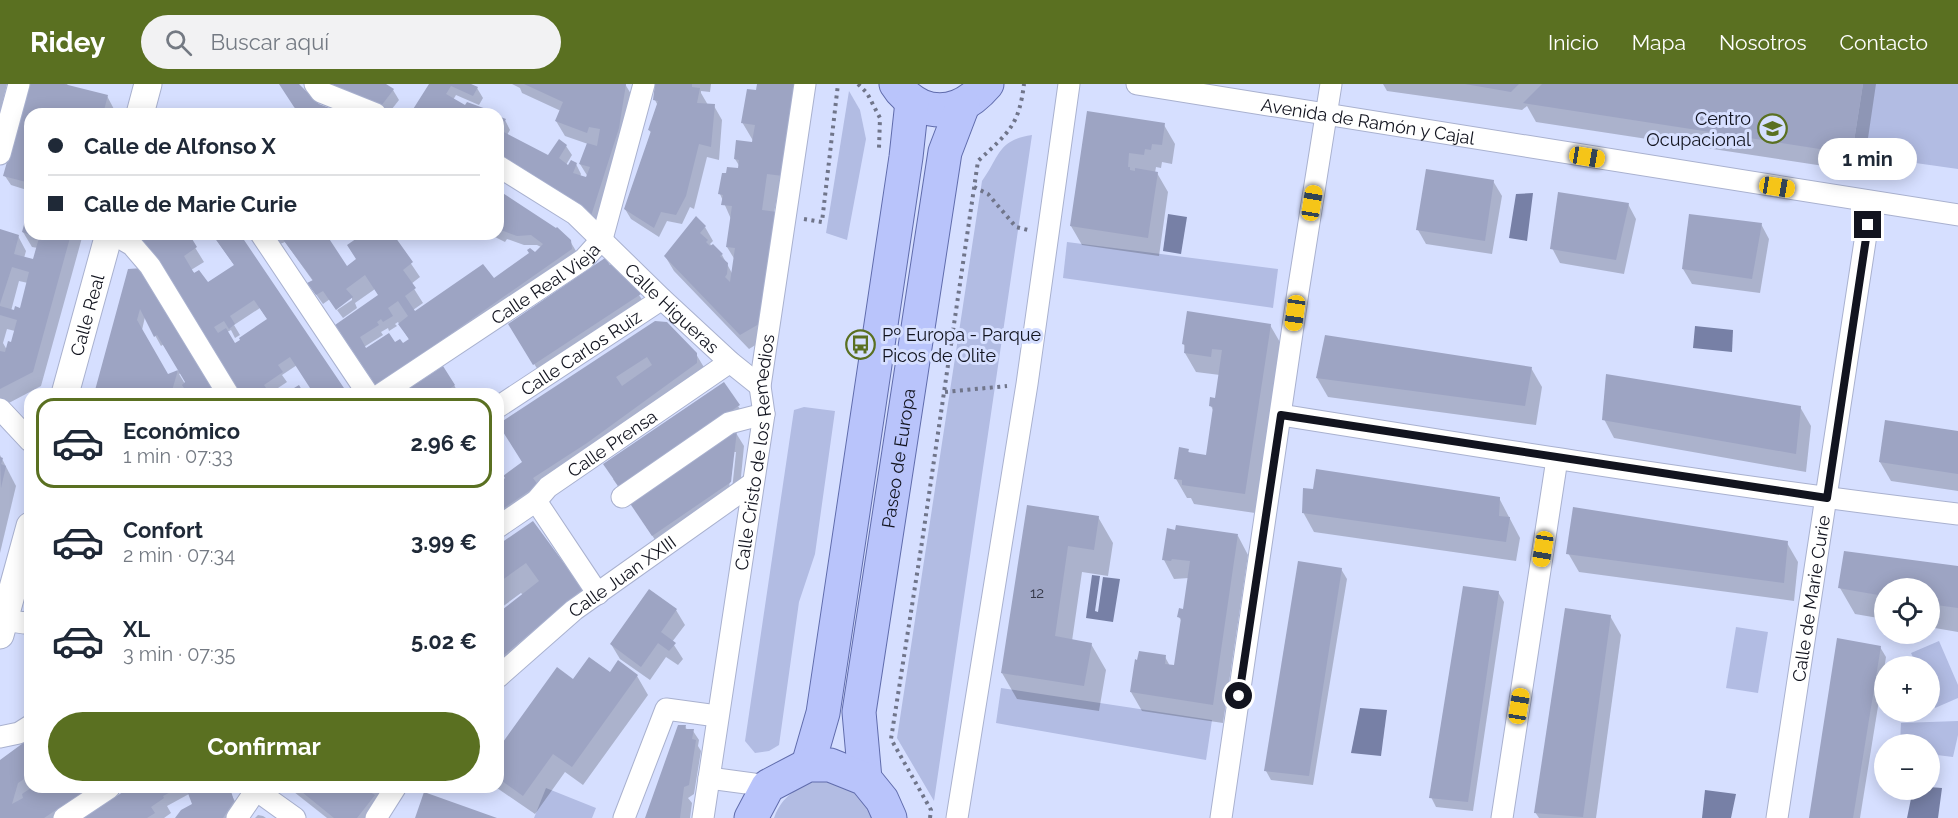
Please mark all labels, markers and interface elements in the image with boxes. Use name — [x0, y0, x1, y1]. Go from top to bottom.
search box — [141, 15, 561, 69]
text: Ridey — [30, 26, 105, 59]
icon: search — [162, 26, 195, 59]
text: Buscar aquí — [210, 29, 329, 55]
text: Inicio — [1548, 30, 1599, 55]
text: Mapa — [1632, 30, 1686, 55]
text: Nosotros — [1719, 30, 1807, 55]
text: Contacto — [1840, 30, 1928, 55]
street label: Avenida de Ramón y Cajal — [1260, 93, 1476, 148]
place label: Centro Ocupacional — [1646, 108, 1751, 150]
school or university icon: Centro Ocupacional — [1756, 112, 1788, 144]
text: Calle de Alfonso X — [84, 133, 276, 159]
callout: 1 min — [1818, 138, 1918, 180]
car — [1568, 145, 1606, 169]
text: 1 min — [1842, 147, 1893, 171]
car — [1758, 175, 1796, 199]
car — [1300, 184, 1324, 222]
text: Calle de Marie Curie — [84, 191, 297, 217]
route end — [1854, 211, 1881, 238]
street label: Calle Real Vieja — [487, 238, 604, 329]
street label: Calle Higueras — [621, 259, 724, 357]
street label: Calle Real — [65, 272, 108, 358]
car — [1284, 294, 1306, 332]
street label: Calle Carlos Ruiz — [517, 305, 645, 400]
place label: Pº Europa - Parque Picos de Olite — [882, 324, 1042, 366]
bus stop icon: Pº Europa - Parque Picos de Olite — [845, 328, 877, 360]
street label: Calle Cristo de los Remedios — [730, 332, 778, 572]
street label: Paseo de Europa — [877, 387, 919, 530]
street label: Calle Prensa — [563, 405, 661, 481]
icon: car — [51, 416, 105, 470]
text: Económico — [123, 418, 240, 444]
text: 2.96 € — [410, 430, 477, 456]
text: 1 min · 07:33 — [123, 444, 233, 468]
street label: Calle de Marie Curie — [1787, 513, 1834, 683]
icon: car — [51, 515, 105, 569]
text: Confort — [123, 517, 203, 543]
text: 3.99 € — [411, 529, 477, 555]
car — [1531, 530, 1555, 568]
street label: Calle Juan XXIII — [564, 531, 680, 621]
text: 2 min · 07:34 — [123, 543, 235, 567]
map controls — [1874, 578, 1940, 800]
button: locate — [1874, 578, 1940, 644]
house number: 12 — [1030, 584, 1044, 602]
icon: car — [51, 614, 105, 668]
text: XL — [123, 616, 150, 642]
text: 5.02 € — [411, 628, 477, 654]
text: 3 min · 07:35 — [123, 642, 235, 666]
button: + — [1874, 656, 1940, 722]
route start — [1225, 682, 1252, 709]
car — [1507, 687, 1531, 725]
button: Confirmar — [48, 712, 480, 781]
button: − — [1874, 734, 1940, 800]

